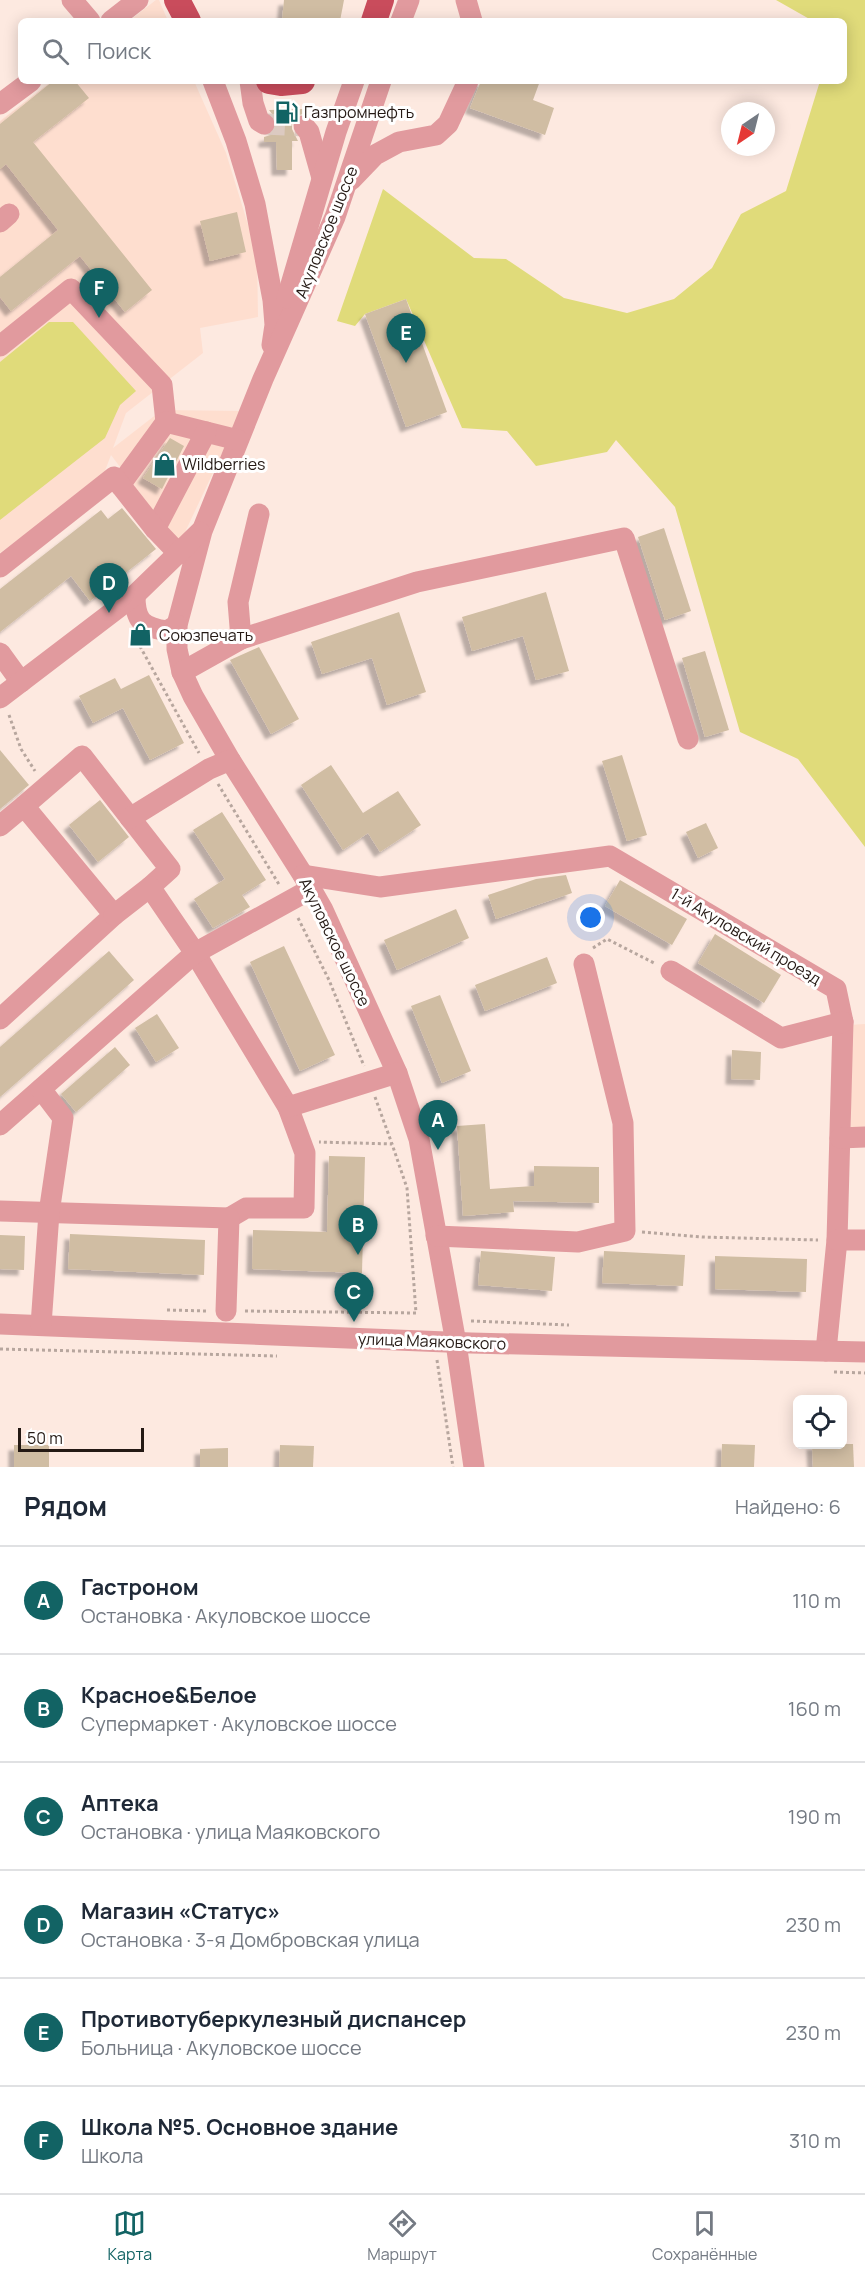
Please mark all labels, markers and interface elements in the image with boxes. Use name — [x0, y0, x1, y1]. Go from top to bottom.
search box — [18, 18, 847, 84]
icon: search — [39, 35, 72, 68]
text: Поиск — [87, 36, 151, 66]
fuel station icon: Газпромнефть — [273, 99, 299, 125]
place label: Газпромнефть — [304, 101, 414, 123]
north arrow — [721, 102, 775, 156]
street label: Акуловское шоссе — [289, 163, 363, 301]
pin: F — [80, 268, 118, 318]
pin: E — [386, 314, 426, 363]
shop icon: Wildberries — [151, 451, 177, 477]
place label: Wildberries — [182, 453, 265, 475]
pin: D — [90, 564, 128, 613]
shop icon: Союзпечать — [128, 622, 154, 648]
place label: Союзпечать — [159, 624, 253, 646]
street label: Акуловское шоссе — [294, 874, 376, 1010]
street label: 1-й Акуловский проезд — [667, 882, 826, 990]
your location — [576, 903, 605, 932]
pin: A — [418, 1100, 458, 1150]
pin: B — [338, 1206, 378, 1255]
pin: C — [334, 1272, 374, 1322]
street label: улица Маяковского — [358, 1327, 506, 1355]
map controls — [793, 1395, 847, 1449]
button: locate — [793, 1395, 847, 1449]
scale bar — [18, 1425, 144, 1452]
text: 50 m — [27, 1427, 63, 1449]
text: Рядом — [24, 1488, 107, 1524]
text: Найдено: 6 — [735, 1493, 841, 1520]
text: Гастроном — [81, 1572, 199, 1602]
text: A — [37, 1587, 50, 1614]
text: 110 m — [792, 1587, 841, 1614]
text: Остановка · Акуловское шоссе — [81, 1602, 371, 1629]
text: Красное&Белое — [81, 1680, 257, 1710]
text: B — [37, 1695, 50, 1722]
text: 160 m — [788, 1695, 841, 1722]
text: Супермаркет · Акуловское шоссе — [81, 1710, 397, 1737]
text: Аптека — [81, 1788, 159, 1818]
text: C — [36, 1803, 51, 1830]
text: 190 m — [788, 1803, 841, 1830]
text: Остановка · улица Маяковского — [81, 1818, 380, 1845]
text: Магазин «Статус» — [81, 1896, 280, 1926]
text: D — [36, 1911, 51, 1938]
text: 230 m — [785, 1911, 841, 1938]
text: Остановка · 3-я Домбровская улица — [81, 1926, 420, 1953]
text: Противотуберкулезный диспансер — [81, 2004, 466, 2034]
text: E — [38, 2019, 49, 2046]
text: 230 m — [785, 2019, 841, 2046]
text: Больница · Акуловское шоссе — [81, 2034, 362, 2061]
text: Школа №5. Основное здание — [81, 2112, 398, 2142]
text: F — [38, 2127, 49, 2154]
text: 310 m — [789, 2127, 841, 2154]
text: Школа — [81, 2142, 143, 2169]
tab: Карта — [108, 2207, 152, 2265]
tab: Маршрут — [367, 2207, 437, 2265]
tab: Сохранённые — [652, 2207, 757, 2265]

